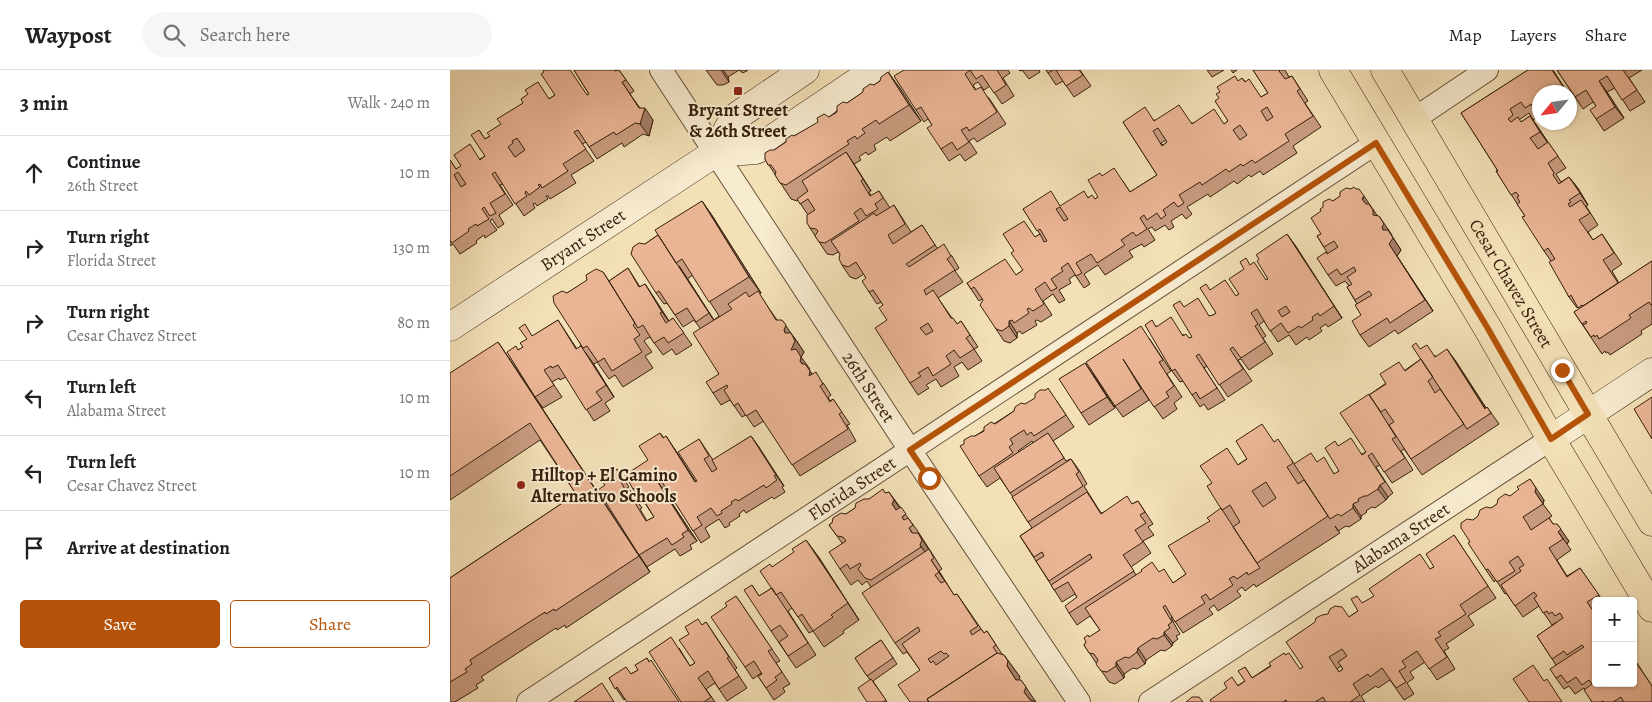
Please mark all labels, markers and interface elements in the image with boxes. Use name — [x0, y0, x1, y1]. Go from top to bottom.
search box — [142, 12, 492, 57]
text: Waypost — [25, 19, 112, 51]
icon: search — [160, 21, 188, 49]
text: Search here — [200, 22, 290, 48]
text: Map — [1449, 23, 1482, 47]
text: Layers — [1510, 23, 1557, 47]
text: Share — [1585, 23, 1627, 47]
marker: Bryant Street & 26th Street — [732, 85, 744, 97]
north arrow — [1532, 85, 1577, 130]
text: 3 min — [20, 89, 68, 117]
text: Walk · 240 m — [348, 92, 430, 114]
place label: Bryant Street & 26th Street — [688, 98, 788, 143]
text: Continue — [67, 149, 141, 175]
icon: ahead — [20, 159, 48, 187]
text: 10 m — [400, 162, 430, 184]
text: 26th Street — [67, 175, 138, 197]
street label: Bryant Street — [536, 203, 630, 277]
street label: Cesar Chavez Street — [1464, 215, 1559, 353]
text: Turn right — [67, 224, 149, 250]
icon: right — [20, 234, 48, 262]
text: 130 m — [393, 237, 430, 259]
text: Florida Street — [67, 250, 156, 272]
text: Turn right — [67, 299, 149, 325]
icon: right — [20, 309, 48, 337]
text: 80 m — [397, 312, 430, 334]
text: Cesar Chavez Street — [67, 325, 197, 347]
street label: 26th Street — [837, 347, 901, 427]
route end — [1551, 359, 1574, 382]
text: Turn left — [67, 374, 136, 400]
icon: left — [20, 384, 48, 412]
text: 10 m — [400, 387, 430, 409]
text: Alabama Street — [67, 400, 166, 422]
text: Turn left — [67, 449, 136, 475]
street label: Florida Street — [803, 451, 901, 526]
icon: left — [20, 459, 48, 487]
text: 10 m — [400, 462, 430, 484]
place label: Hilltop + El Camino Alternativo Schools — [530, 463, 678, 508]
route start — [918, 467, 941, 490]
text: Cesar Chavez Street — [67, 475, 197, 497]
marker: Hilltop + El Camino Alternativo Schools — [515, 479, 527, 491]
street label: Alabama Street — [1347, 497, 1454, 579]
icon: arrive — [20, 534, 48, 562]
text: Arrive at destination — [67, 535, 230, 561]
map controls — [1592, 597, 1637, 687]
button: + — [1592, 597, 1637, 642]
button: Save — [20, 600, 220, 648]
button: Share — [230, 600, 430, 648]
button: − — [1592, 642, 1637, 687]

